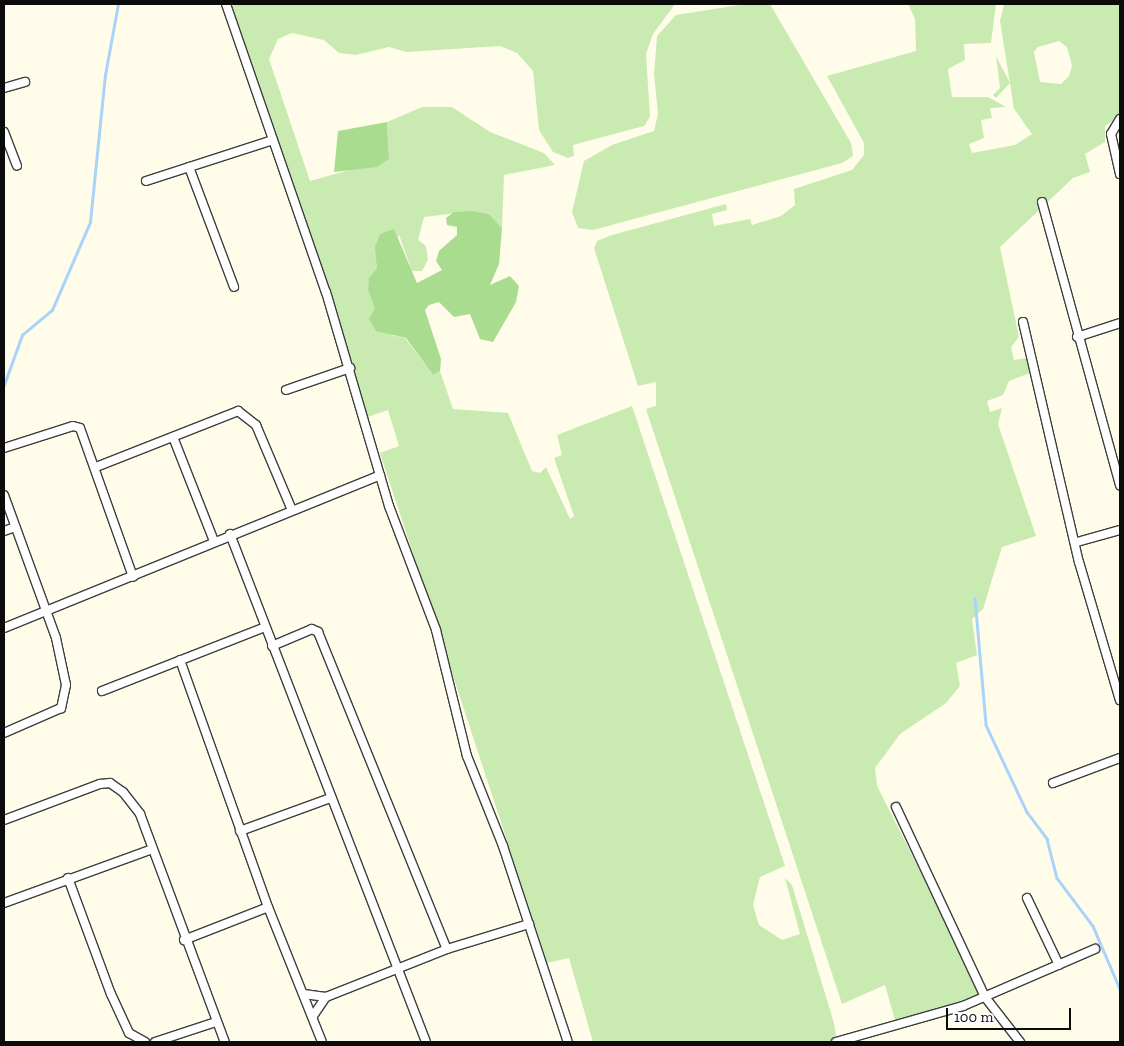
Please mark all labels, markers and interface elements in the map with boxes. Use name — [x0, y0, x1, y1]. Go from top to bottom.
scale bar — [949, 998, 1074, 1030]
text: 100 m — [954, 1008, 993, 1026]

